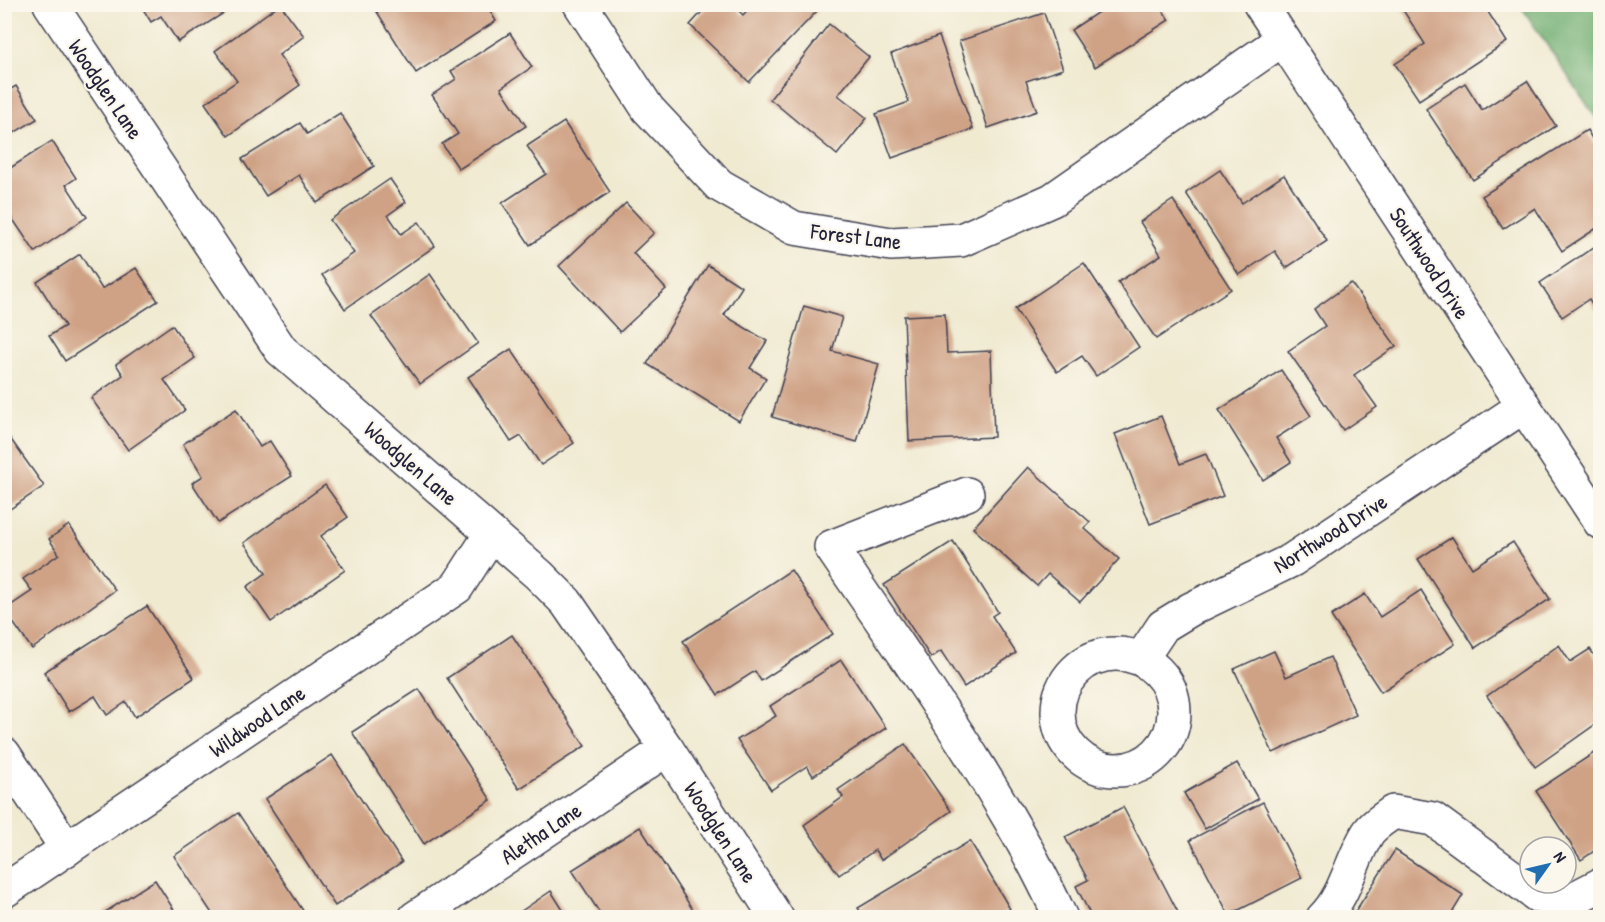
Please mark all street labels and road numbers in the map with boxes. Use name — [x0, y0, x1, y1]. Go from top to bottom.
street label: Woodglen Lane — [61, 33, 151, 145]
street label: Southwood Drive — [1383, 201, 1477, 325]
street label: Forest Lane — [808, 215, 903, 256]
street label: Woodglen Lane — [358, 414, 464, 512]
street label: Northwood Drive — [1267, 486, 1393, 580]
street label: Wildwood Lane — [203, 678, 311, 764]
street label: Woodglen Lane — [677, 776, 765, 889]
street label: Aletha Lane — [495, 795, 587, 871]

